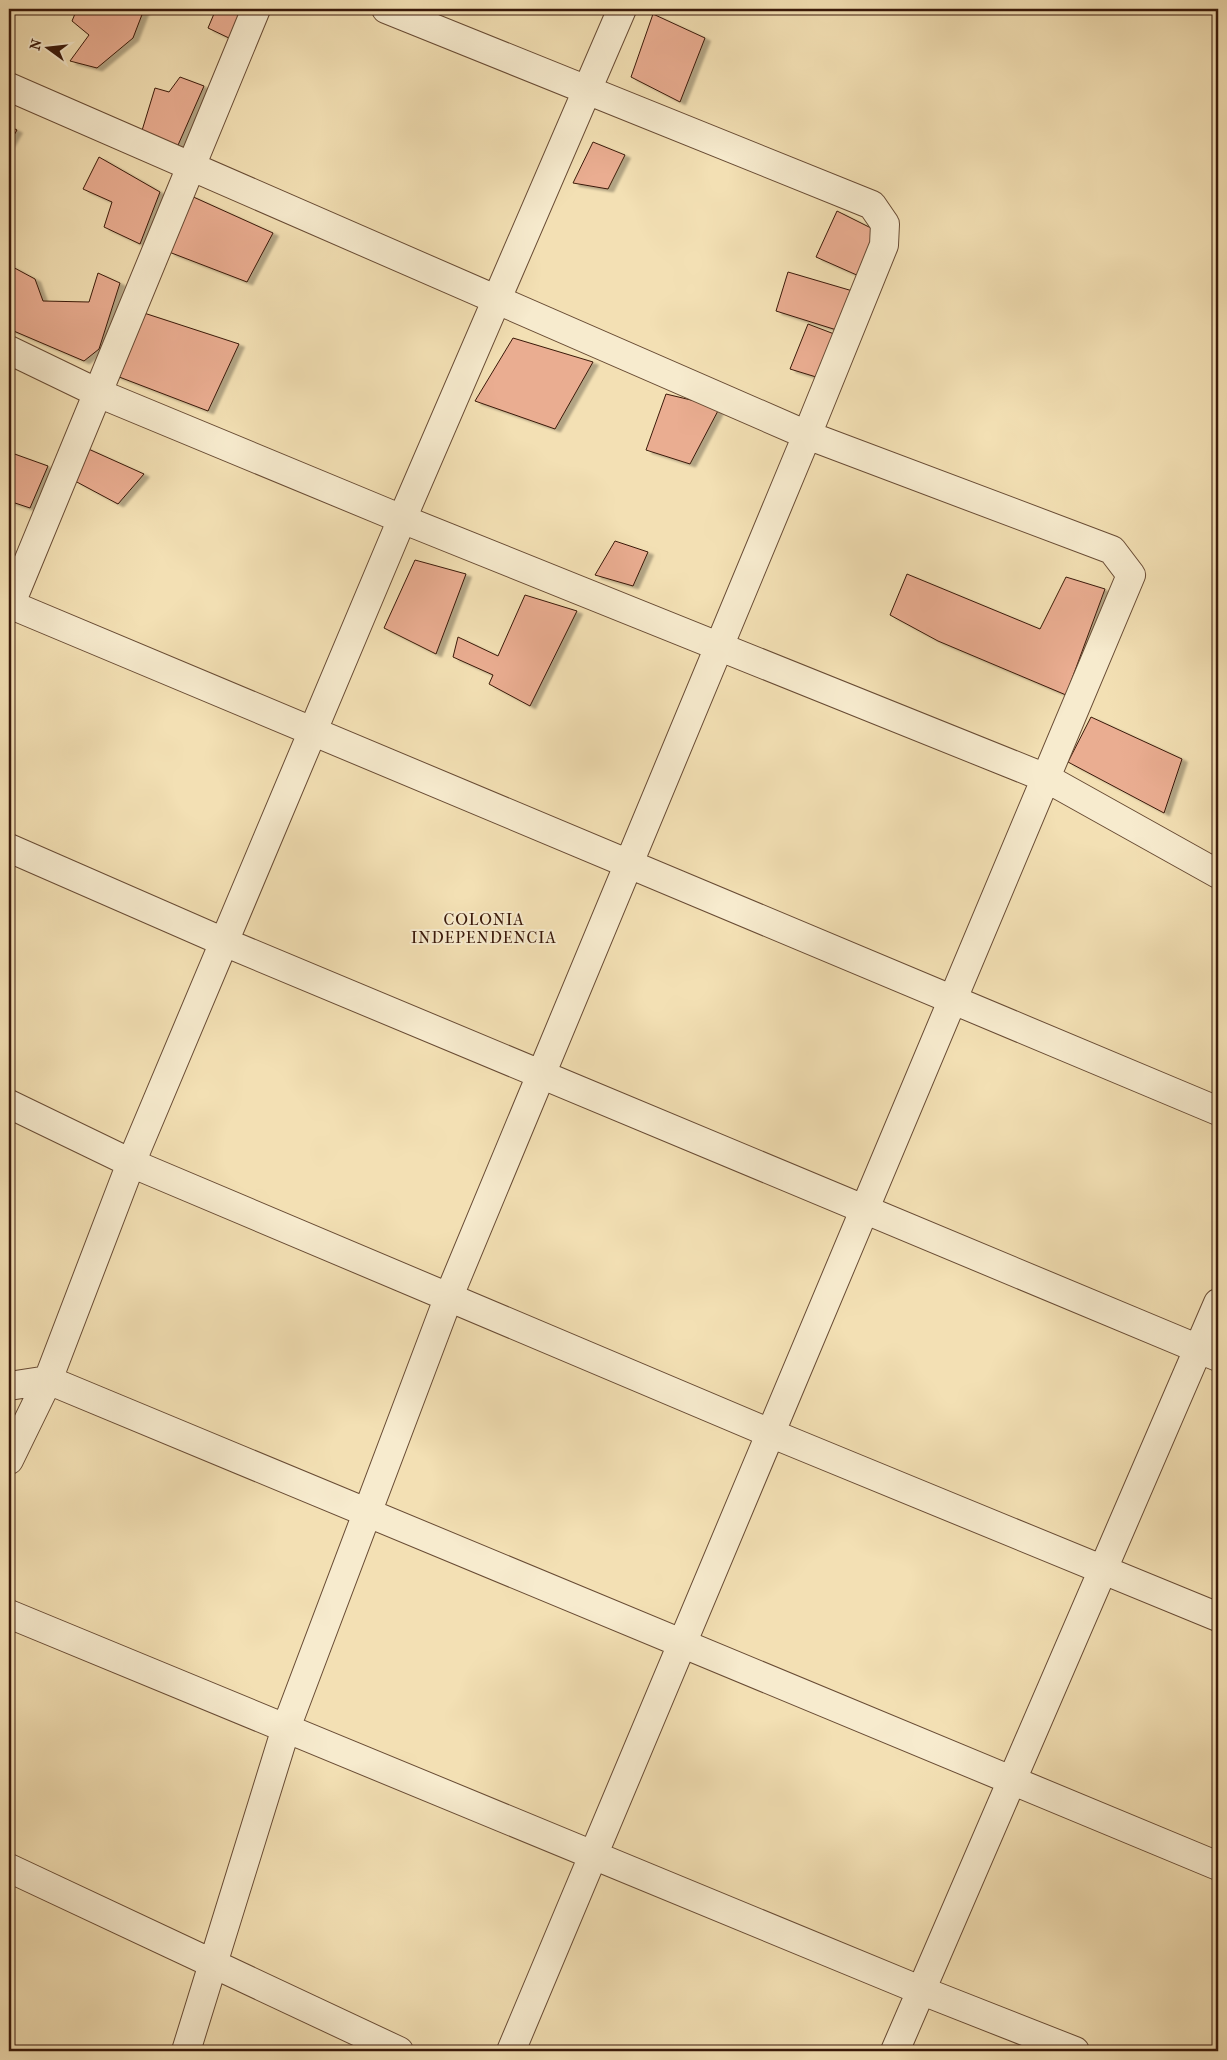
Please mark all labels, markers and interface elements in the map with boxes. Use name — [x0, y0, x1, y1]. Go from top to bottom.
north arrow — [22, 22, 72, 72]
text: N — [26, 37, 46, 52]
district label: COLONIA INDEPENDENCIA — [411, 910, 557, 947]

